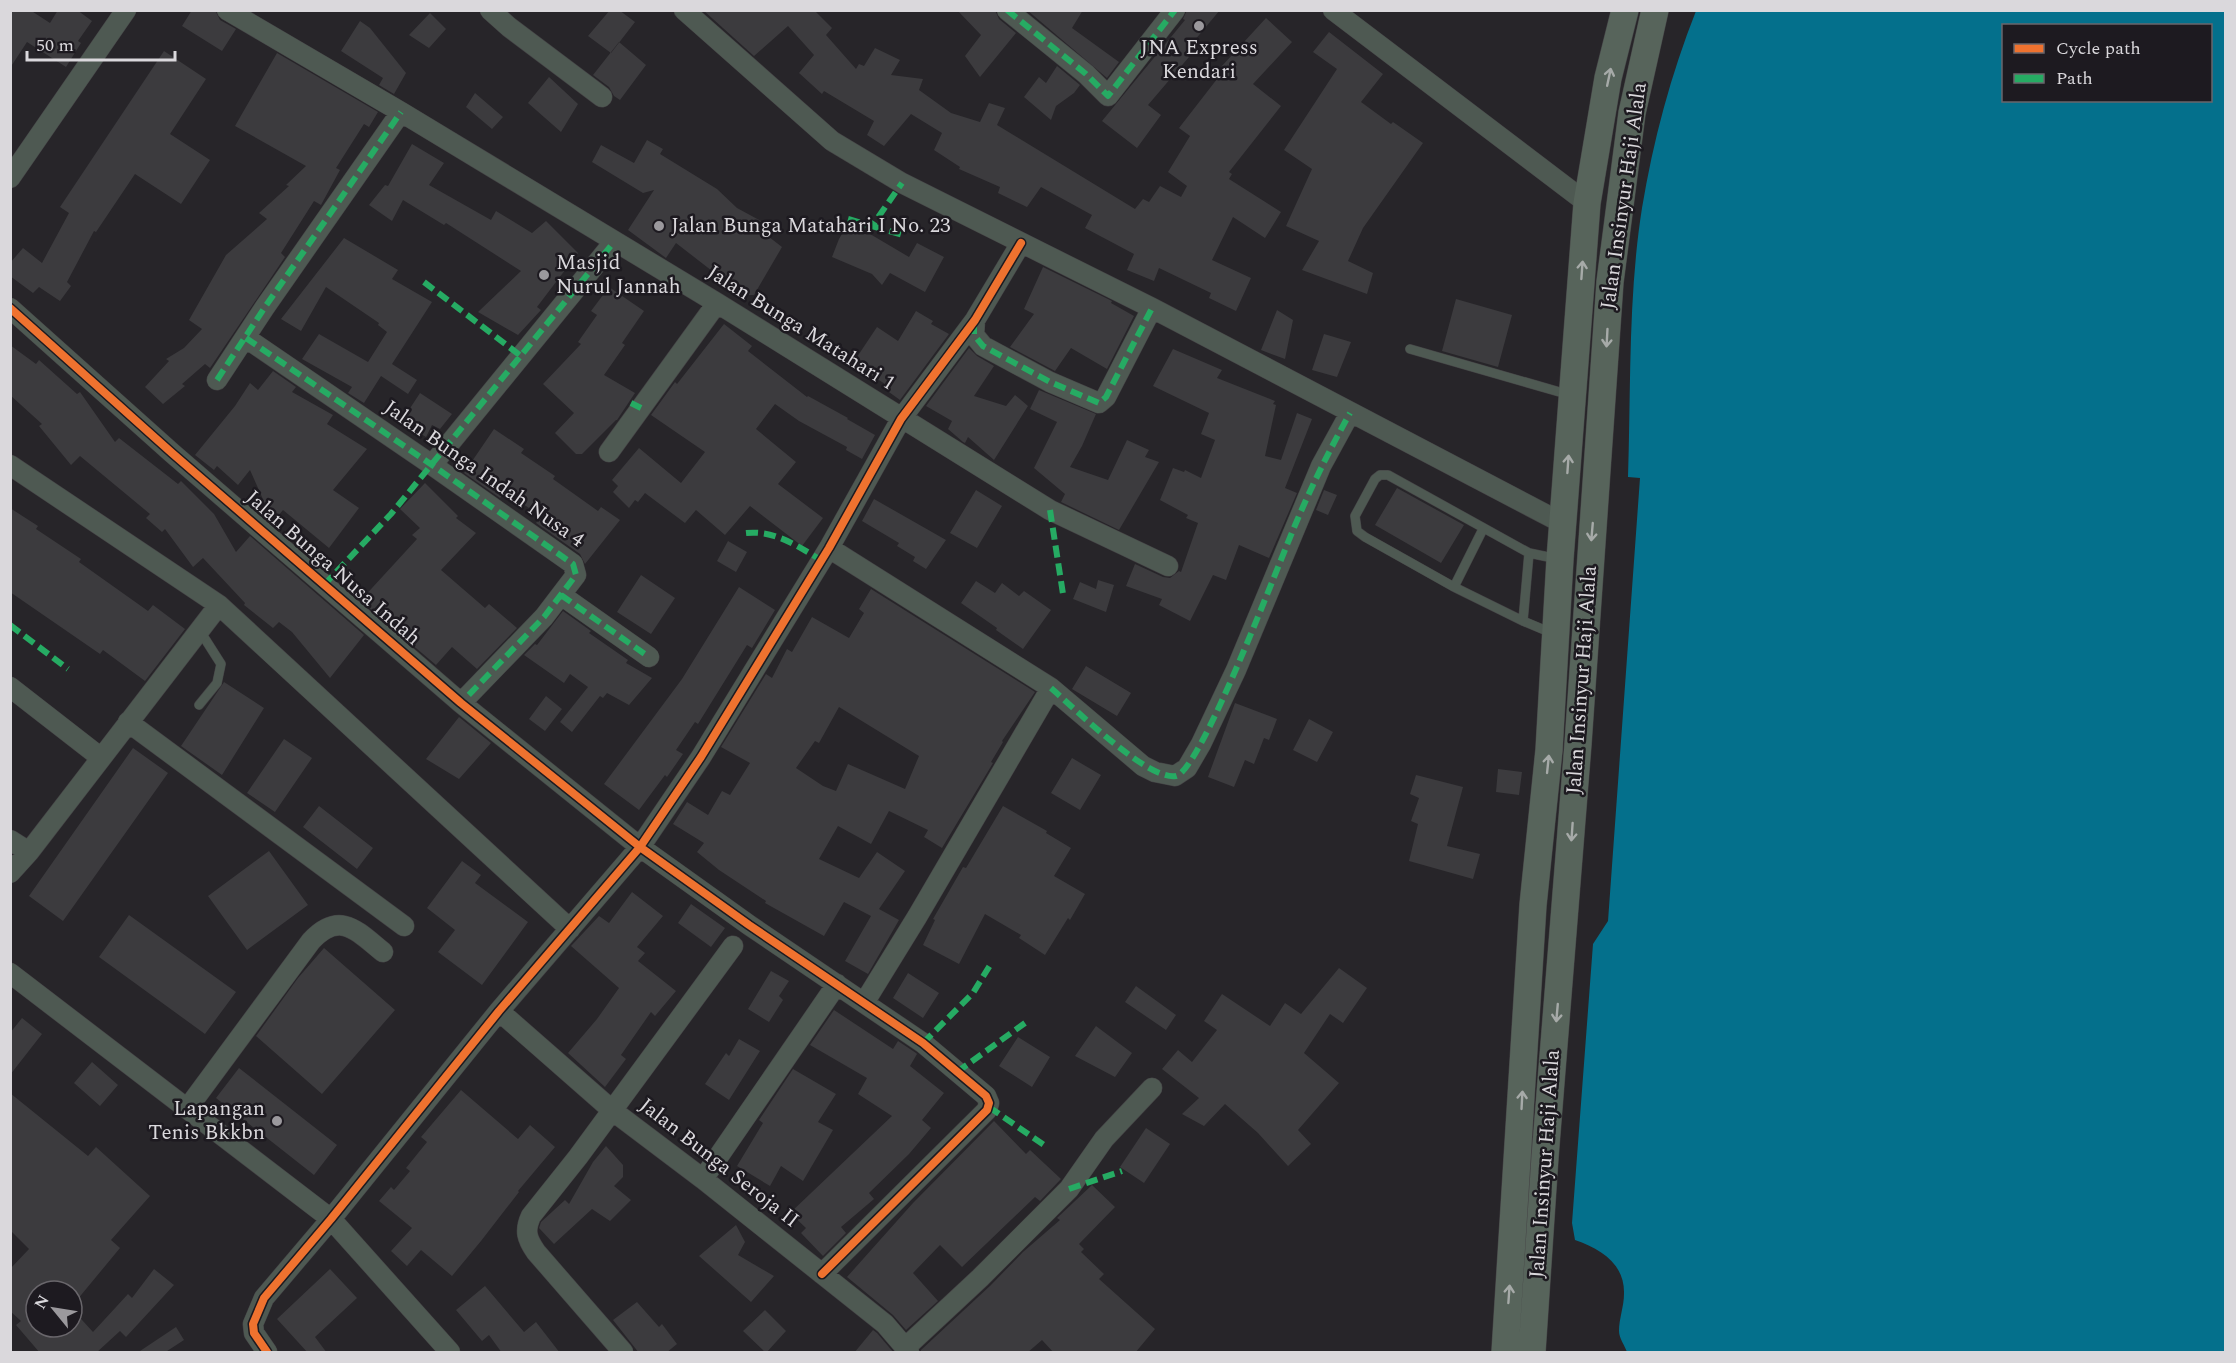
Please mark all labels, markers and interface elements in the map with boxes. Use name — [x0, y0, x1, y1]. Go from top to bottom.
marker: JNA Express Kendari — [1192, 19, 1206, 33]
scale bar — [27, 24, 176, 62]
legend — [2002, 24, 2212, 102]
text: 50 m — [36, 32, 74, 59]
place label: JNA Express Kendari — [1140, 32, 1258, 88]
text: Cycle path — [2056, 35, 2141, 62]
text: Path — [2056, 65, 2093, 92]
one-way arrow — [1604, 68, 1615, 87]
street label: Jalan Insinyur Haji Alala — [1592, 80, 1656, 312]
place label: Jalan Bunga Matahari I No. 23 — [671, 210, 951, 242]
marker: Jalan Bunga Matahari I No. 23 — [652, 219, 666, 233]
place label: Masjid Nurul Jannah — [556, 247, 681, 303]
street label: Jalan Bunga Matahari 1 — [700, 257, 902, 399]
one-way arrow — [1576, 260, 1587, 280]
marker: Masjid Nurul Jannah — [537, 268, 551, 282]
one-way arrow — [1601, 327, 1612, 347]
street label: Jalan Bunga Indah Nusa 4 — [377, 392, 592, 556]
one-way arrow — [1563, 455, 1574, 475]
street label: Jalan Bunga Nusa Indah — [238, 483, 428, 653]
one-way arrow — [1586, 522, 1597, 542]
street label: Jalan Insinyur Haji Alala — [1558, 564, 1606, 795]
one-way arrow — [1543, 754, 1554, 774]
one-way arrow — [1566, 821, 1577, 841]
one-way arrow — [1551, 1002, 1562, 1022]
street label: Jalan Insinyur Haji Alala — [1521, 1048, 1569, 1279]
street label: Jalan Bunga Seroja II — [632, 1090, 806, 1236]
one-way arrow — [1517, 1090, 1528, 1110]
place label: Lapangan Tenis Bkkbn — [148, 1093, 265, 1149]
marker: Lapangan Tenis Bkkbn — [270, 1114, 284, 1128]
north arrow — [24, 1279, 84, 1339]
one-way arrow — [1504, 1285, 1515, 1305]
text: N — [28, 1290, 56, 1314]

